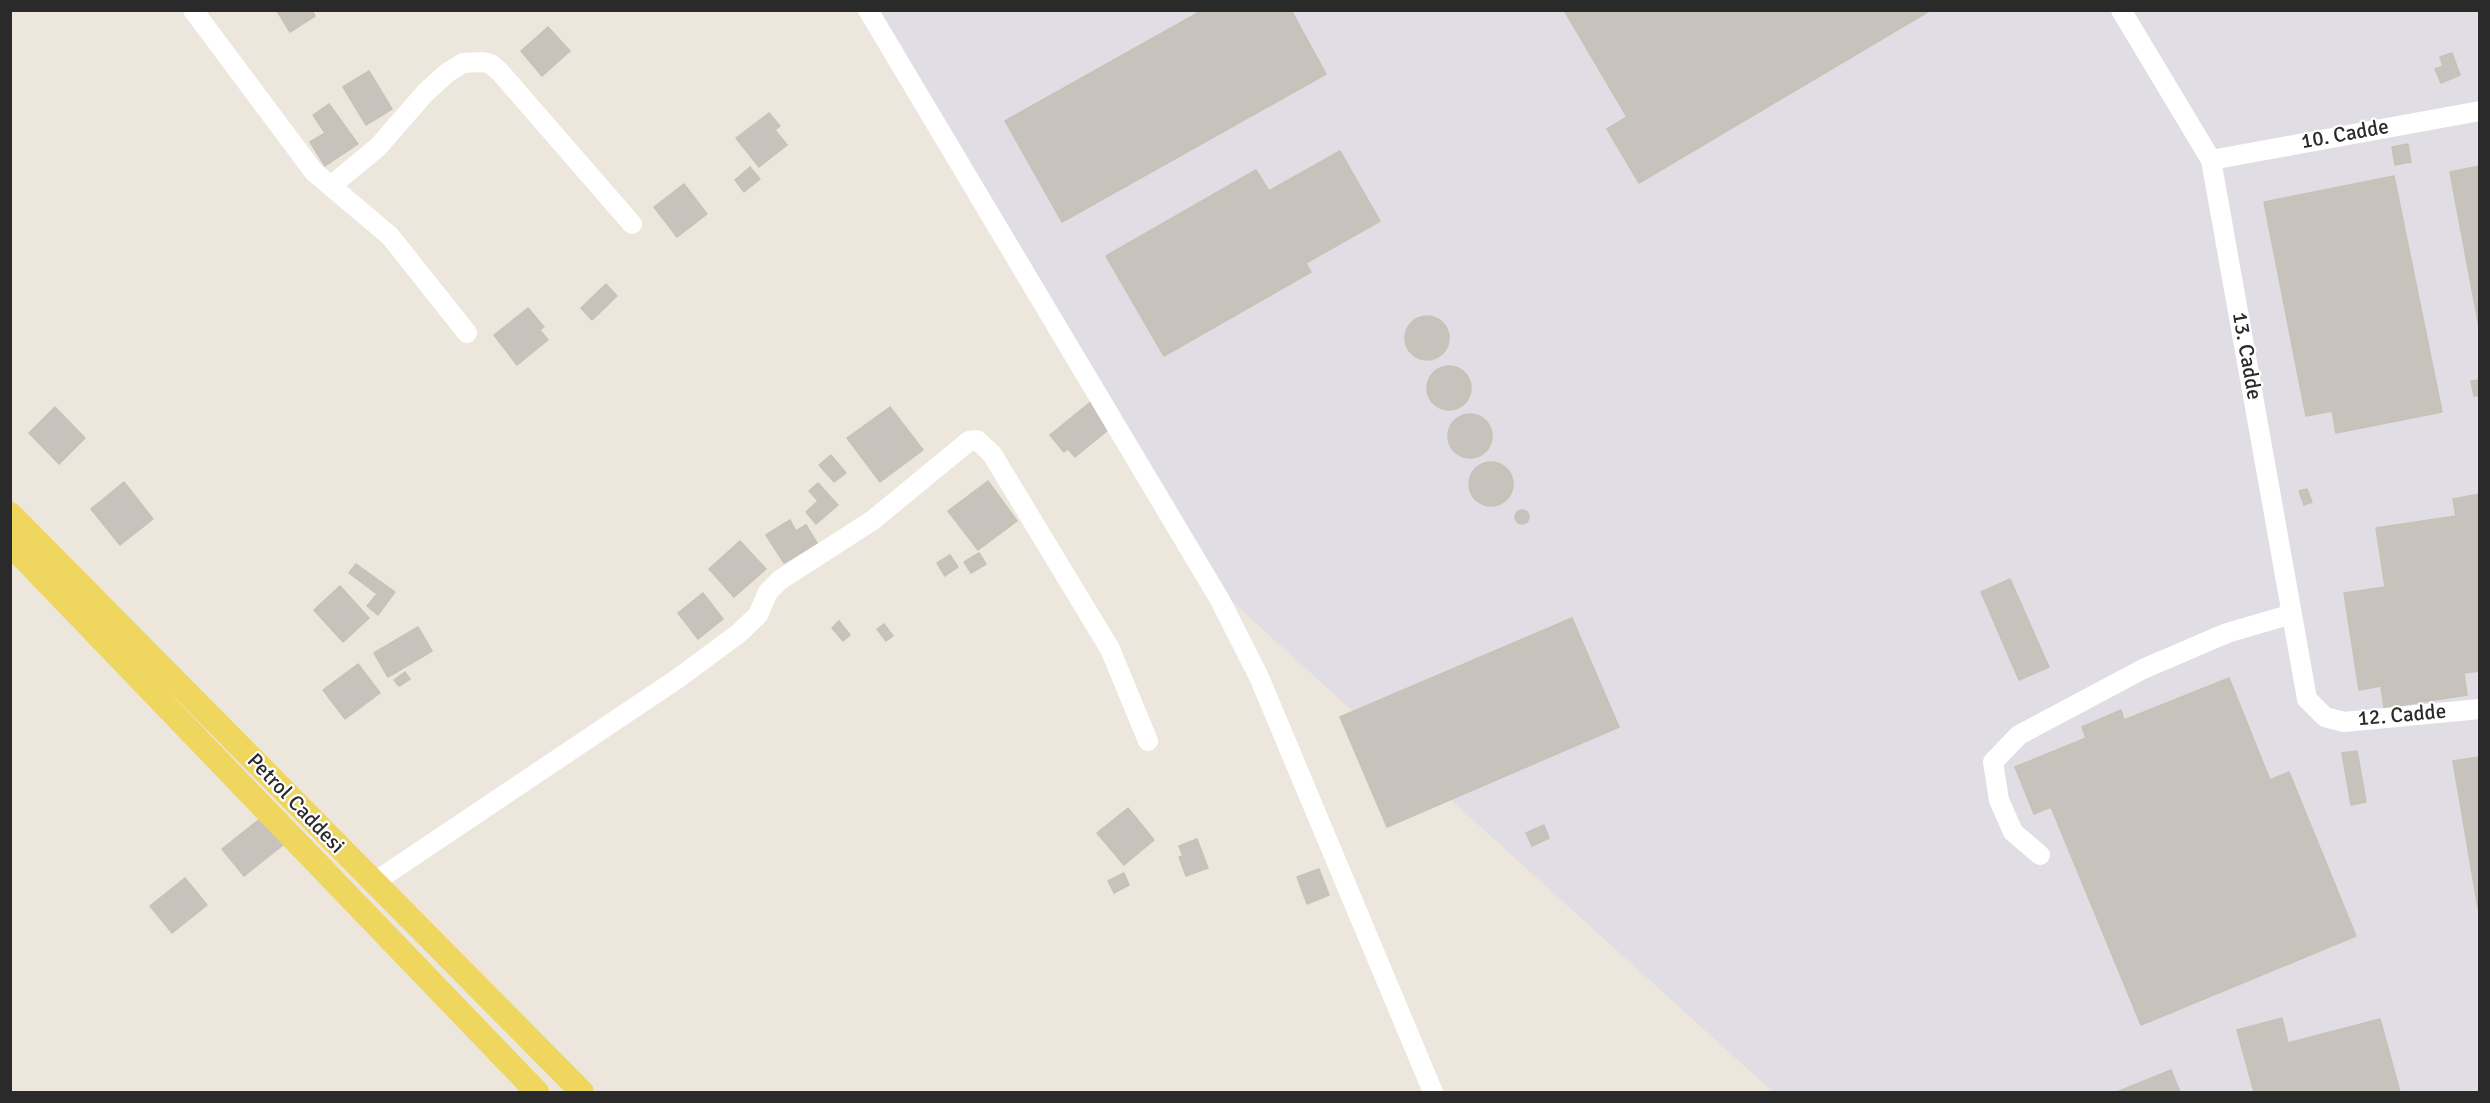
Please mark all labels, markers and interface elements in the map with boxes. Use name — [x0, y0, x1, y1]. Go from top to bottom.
street label: 10. Cadde — [2299, 115, 2391, 155]
street label: 13. Cadde — [2226, 310, 2266, 402]
street label: 12. Cadde — [2357, 700, 2447, 732]
street label: Petrol Caddesi — [241, 749, 349, 859]

